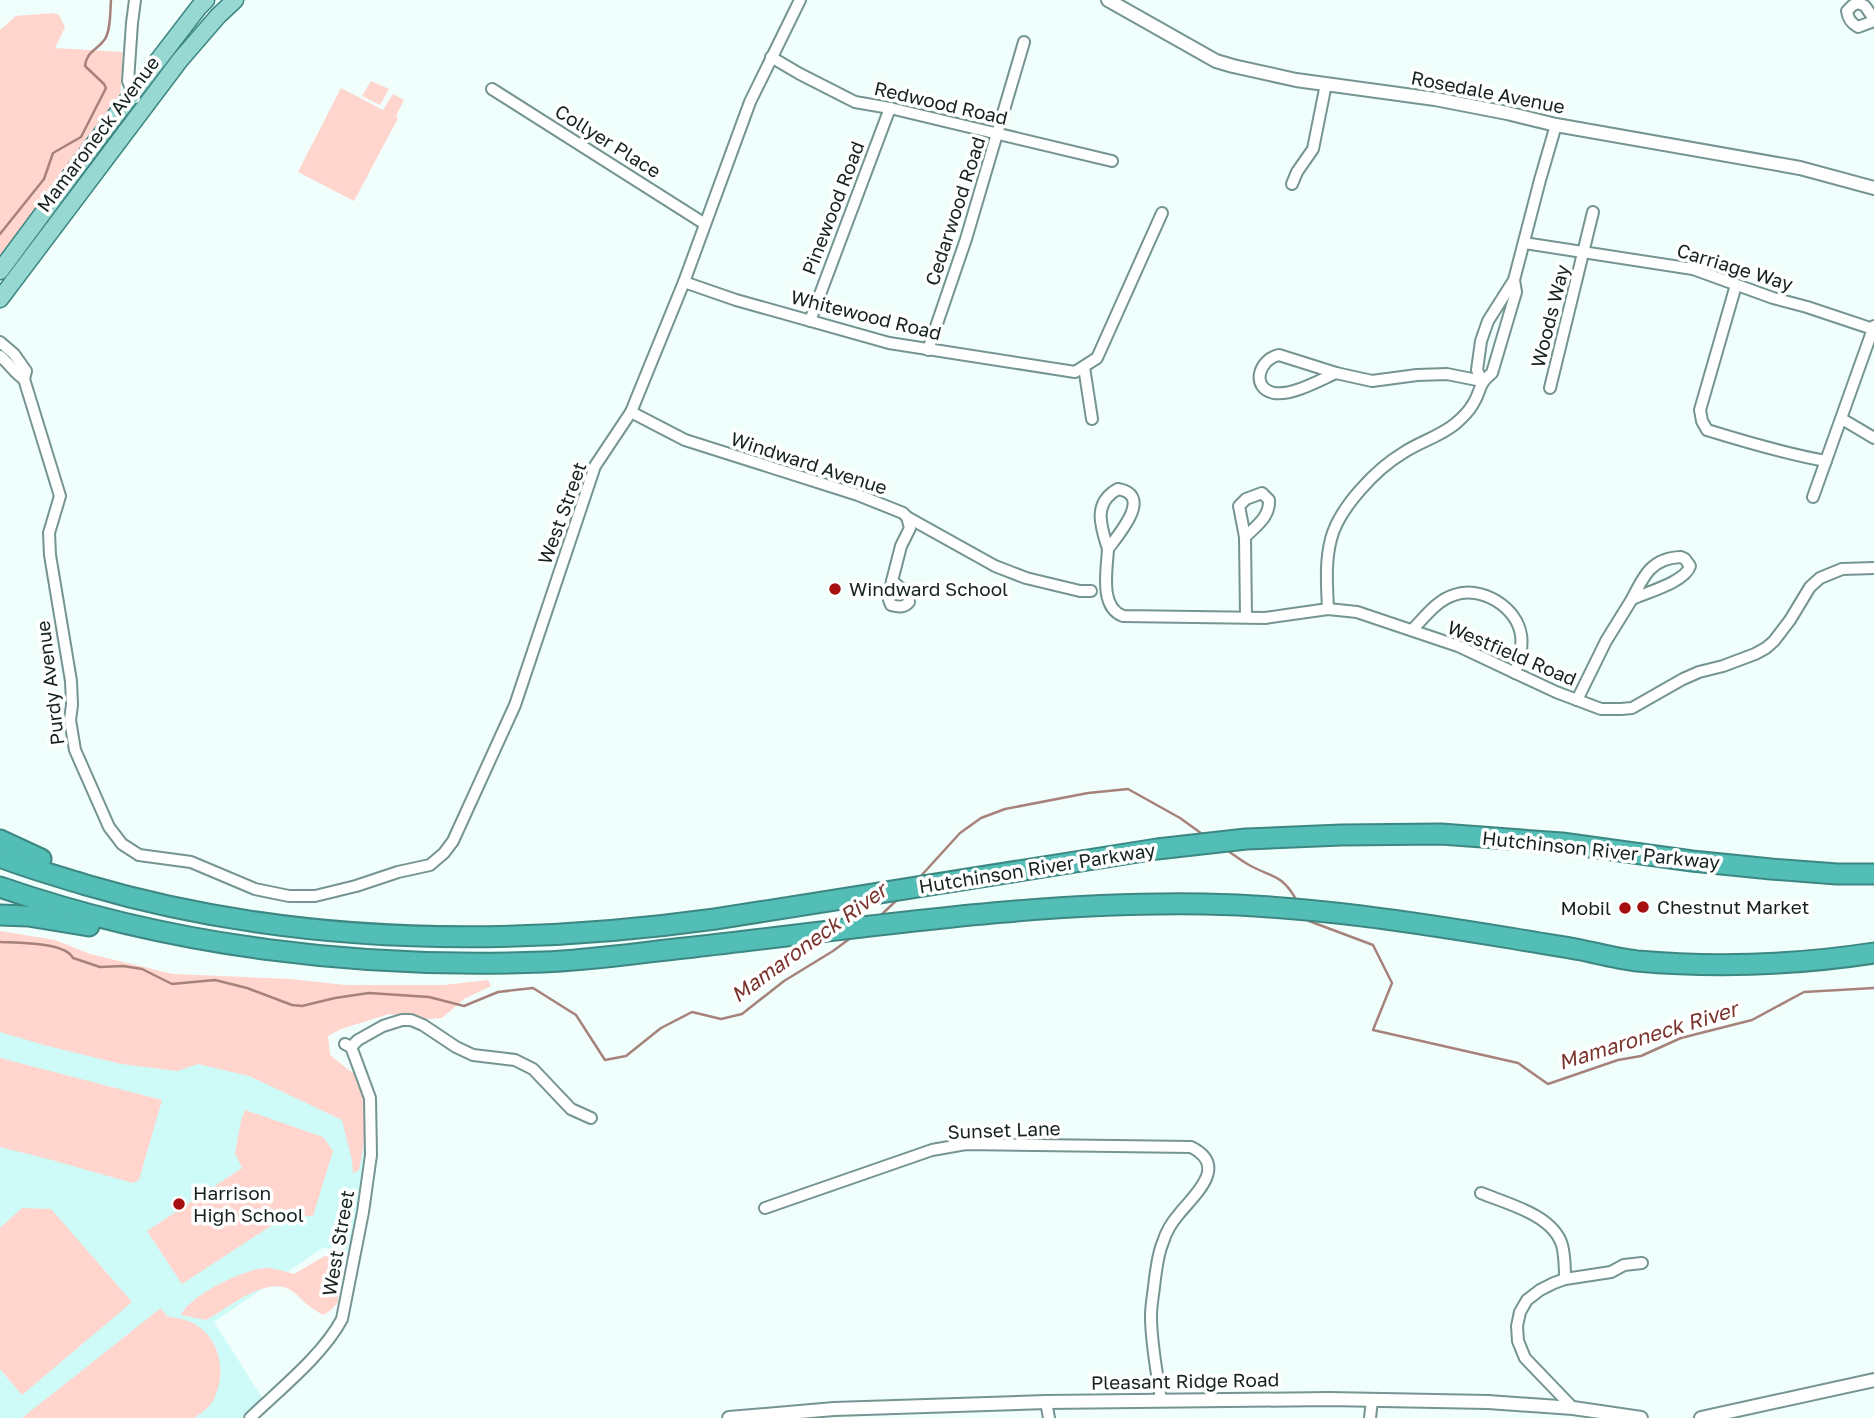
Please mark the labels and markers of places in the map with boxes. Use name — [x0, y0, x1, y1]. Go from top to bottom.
place label: Windward School — [849, 577, 1008, 600]
marker: Windward School — [827, 581, 843, 597]
place label: Chestnut Market — [1657, 895, 1809, 918]
place label: Mobil — [1560, 896, 1611, 919]
marker: Chestnut Market — [1635, 899, 1651, 915]
marker: Mobil — [1617, 900, 1633, 916]
place label: Harrison High School — [193, 1181, 304, 1226]
marker: Harrison High School — [171, 1196, 187, 1212]

